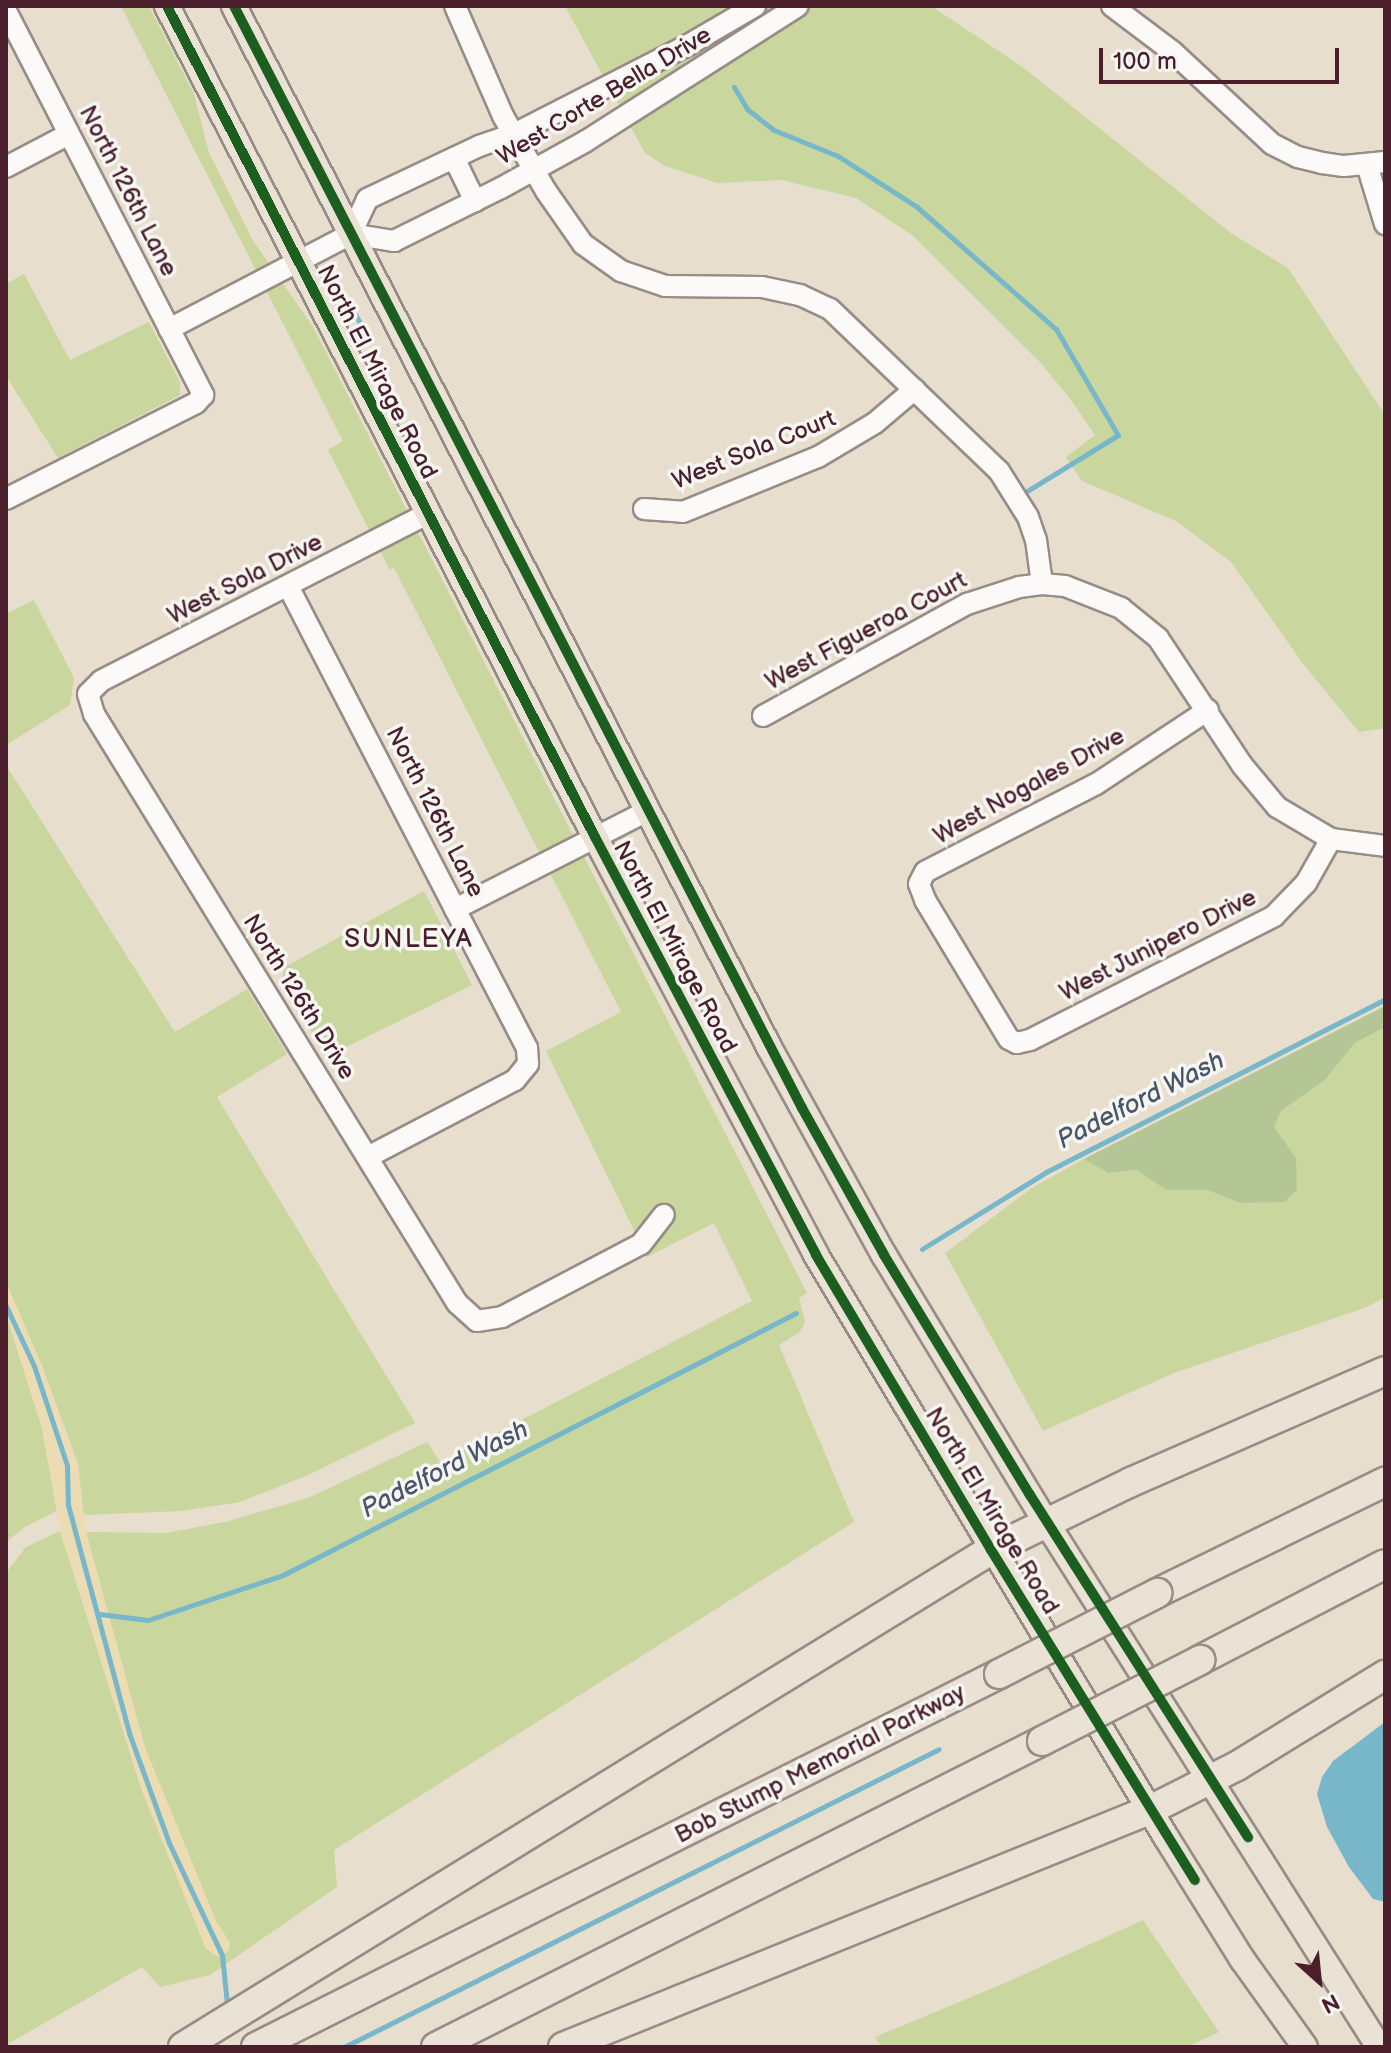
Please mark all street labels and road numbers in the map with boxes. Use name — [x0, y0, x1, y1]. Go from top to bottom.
street label: West Corte Bella Drive — [492, 21, 716, 171]
street label: North 126th Lane — [73, 101, 183, 281]
street label: North El Mirage Road — [311, 260, 443, 484]
street label: West Sola Court — [668, 404, 840, 496]
street label: West Sola Drive — [163, 528, 327, 630]
street label: West Figueroa Court — [760, 566, 972, 696]
street label: North 126th Lane — [380, 722, 490, 902]
street label: West Nogales Drive — [929, 722, 1129, 850]
street label: North El Mirage Road — [607, 836, 743, 1058]
street label: West Junipero Drive — [1054, 883, 1262, 1007]
street label: North 126th Drive — [237, 909, 361, 1085]
street label: North El Mirage Road — [919, 1402, 1065, 1620]
street label: Bob Stump Memorial Parkway — [670, 1678, 970, 1850]

